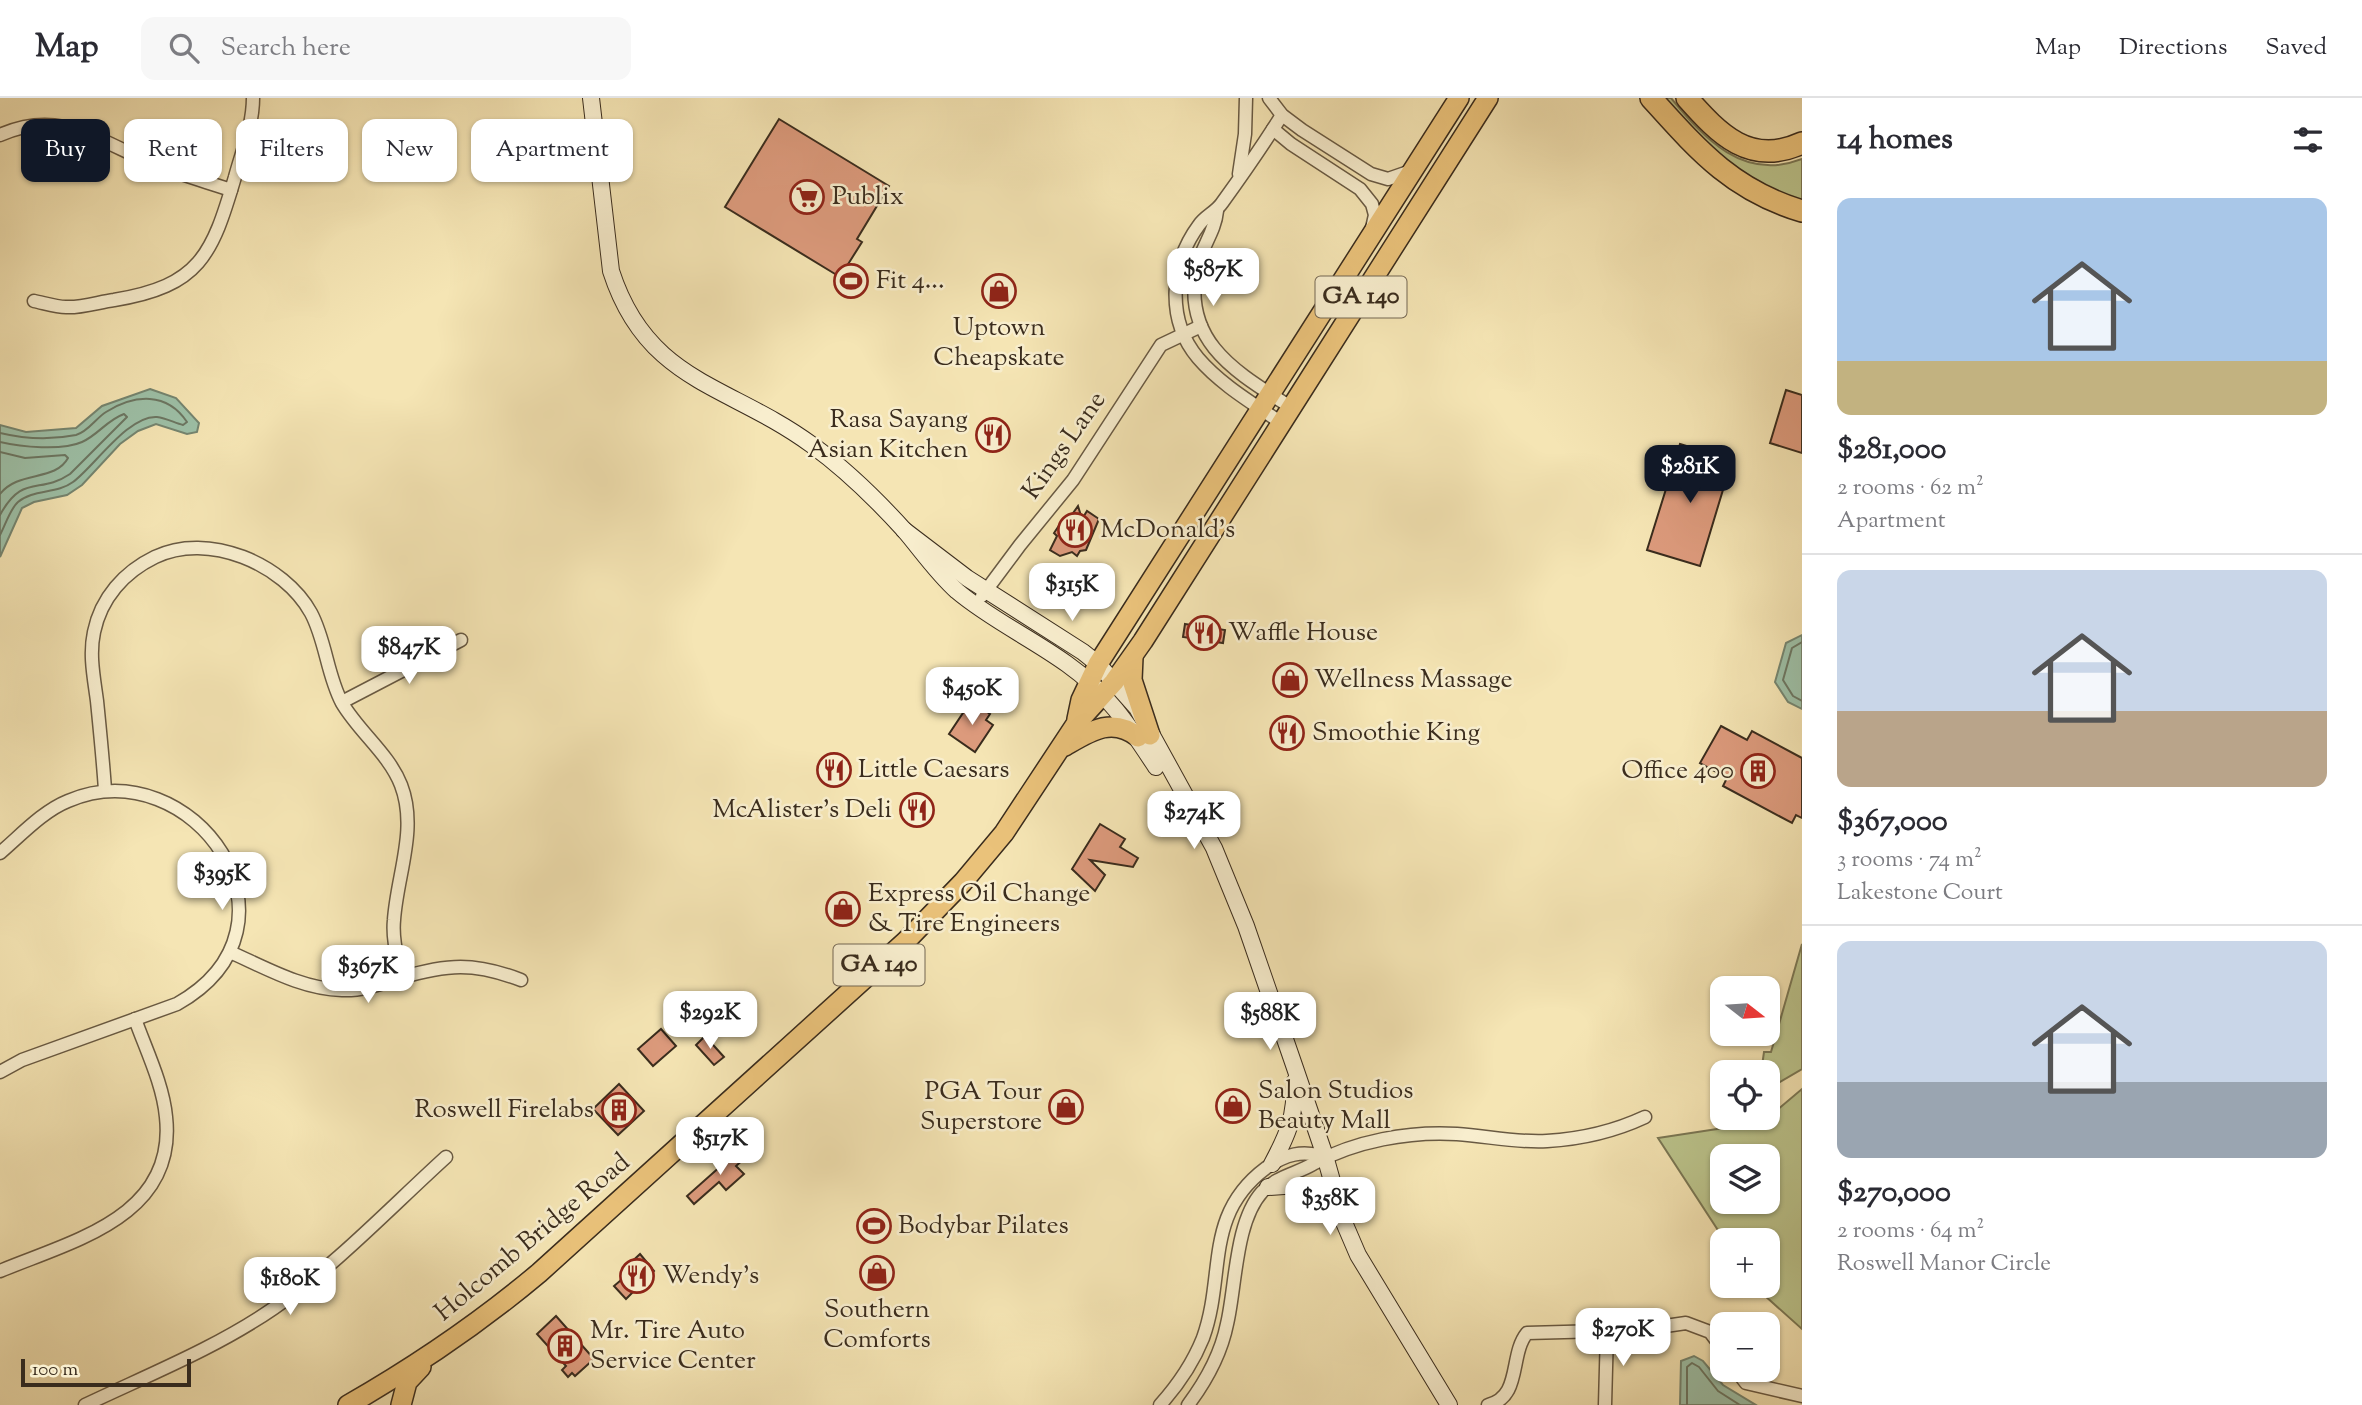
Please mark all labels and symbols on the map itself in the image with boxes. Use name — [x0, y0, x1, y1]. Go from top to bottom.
supermarket icon: Publix — [788, 178, 826, 216]
place label: Publix — [832, 179, 904, 216]
pin: $587K — [1164, 248, 1262, 308]
sports icon: Fit 4... — [832, 262, 870, 300]
place label: Fit 4... — [876, 263, 944, 300]
shop icon: Uptown Cheapskate — [980, 272, 1018, 310]
road number: GA 140 — [1316, 276, 1406, 317]
place label: Uptown Cheapskate — [933, 310, 1065, 377]
street label: Kings Lane — [1014, 384, 1116, 508]
place label: Rasa Sayang Asian Kitchen — [807, 402, 968, 469]
restaurant icon: Rasa Sayang Asian Kitchen — [974, 416, 1012, 454]
pin: $281K — [1641, 446, 1739, 505]
restaurant icon: McDonald's — [1056, 511, 1094, 549]
place label: McDonald's — [1100, 512, 1235, 549]
pin: $315K — [1023, 564, 1121, 623]
restaurant icon: Waffle House — [1185, 614, 1223, 652]
place label: Waffle House — [1228, 615, 1378, 652]
pin: $847K — [360, 626, 458, 686]
shop icon: Wellness Massage — [1271, 661, 1309, 699]
place label: Wellness Massage — [1314, 662, 1513, 699]
pin: $450K — [923, 668, 1021, 727]
restaurant icon: Smoothie King — [1268, 714, 1306, 752]
place label: Smoothie King — [1312, 715, 1480, 752]
restaurant icon: Little Caesars — [815, 751, 853, 789]
place label: Little Caesars — [858, 752, 1010, 789]
building icon: Office 400 — [1739, 752, 1777, 790]
place label: Office 400 — [1621, 753, 1734, 790]
restaurant icon: McAlister's Deli — [898, 791, 936, 829]
place label: McAlister's Deli — [712, 792, 892, 829]
pin: $274K — [1145, 792, 1243, 851]
pin: $395K — [173, 852, 271, 912]
place label: Express Oil Change & Tire Engineers — [868, 876, 1090, 943]
shop icon: Express Oil Change & Tire Engineers — [824, 890, 862, 928]
road number: GA 140 — [834, 944, 924, 986]
pin: $367K — [319, 946, 417, 1005]
north arrow — [1710, 976, 1780, 1046]
pin: $292K — [661, 992, 759, 1051]
pin: $588K — [1221, 992, 1319, 1052]
place label: Salon Studios Beauty Mall — [1258, 1073, 1413, 1140]
place label: PGA Tour Superstore — [920, 1074, 1042, 1141]
shop icon: Salon Studios Beauty Mall — [1214, 1087, 1252, 1125]
shop icon: PGA Tour Superstore — [1047, 1088, 1085, 1126]
building icon: Roswell Firelabs — [600, 1091, 638, 1129]
place label: Roswell Firelabs — [414, 1092, 594, 1129]
pin: $517K — [671, 1118, 769, 1177]
street label: Holcomb Bridge Road — [427, 1145, 639, 1331]
pin: $358K — [1281, 1178, 1379, 1237]
sports icon: Bodybar Pilates — [855, 1207, 893, 1245]
place label: Bodybar Pilates — [898, 1208, 1069, 1245]
shop icon: Southern Comforts — [858, 1254, 896, 1292]
restaurant icon: Wendy's — [618, 1257, 656, 1295]
pin: $180K — [241, 1258, 339, 1317]
place label: Wendy's — [662, 1258, 759, 1295]
place label: Southern Comforts — [823, 1292, 931, 1359]
pin: $270K — [1574, 1308, 1672, 1368]
place label: Mr. Tire Auto Service Center — [590, 1313, 756, 1380]
building icon: Mr. Tire Auto Service Center — [546, 1327, 584, 1365]
scale bar — [21, 1356, 191, 1388]

